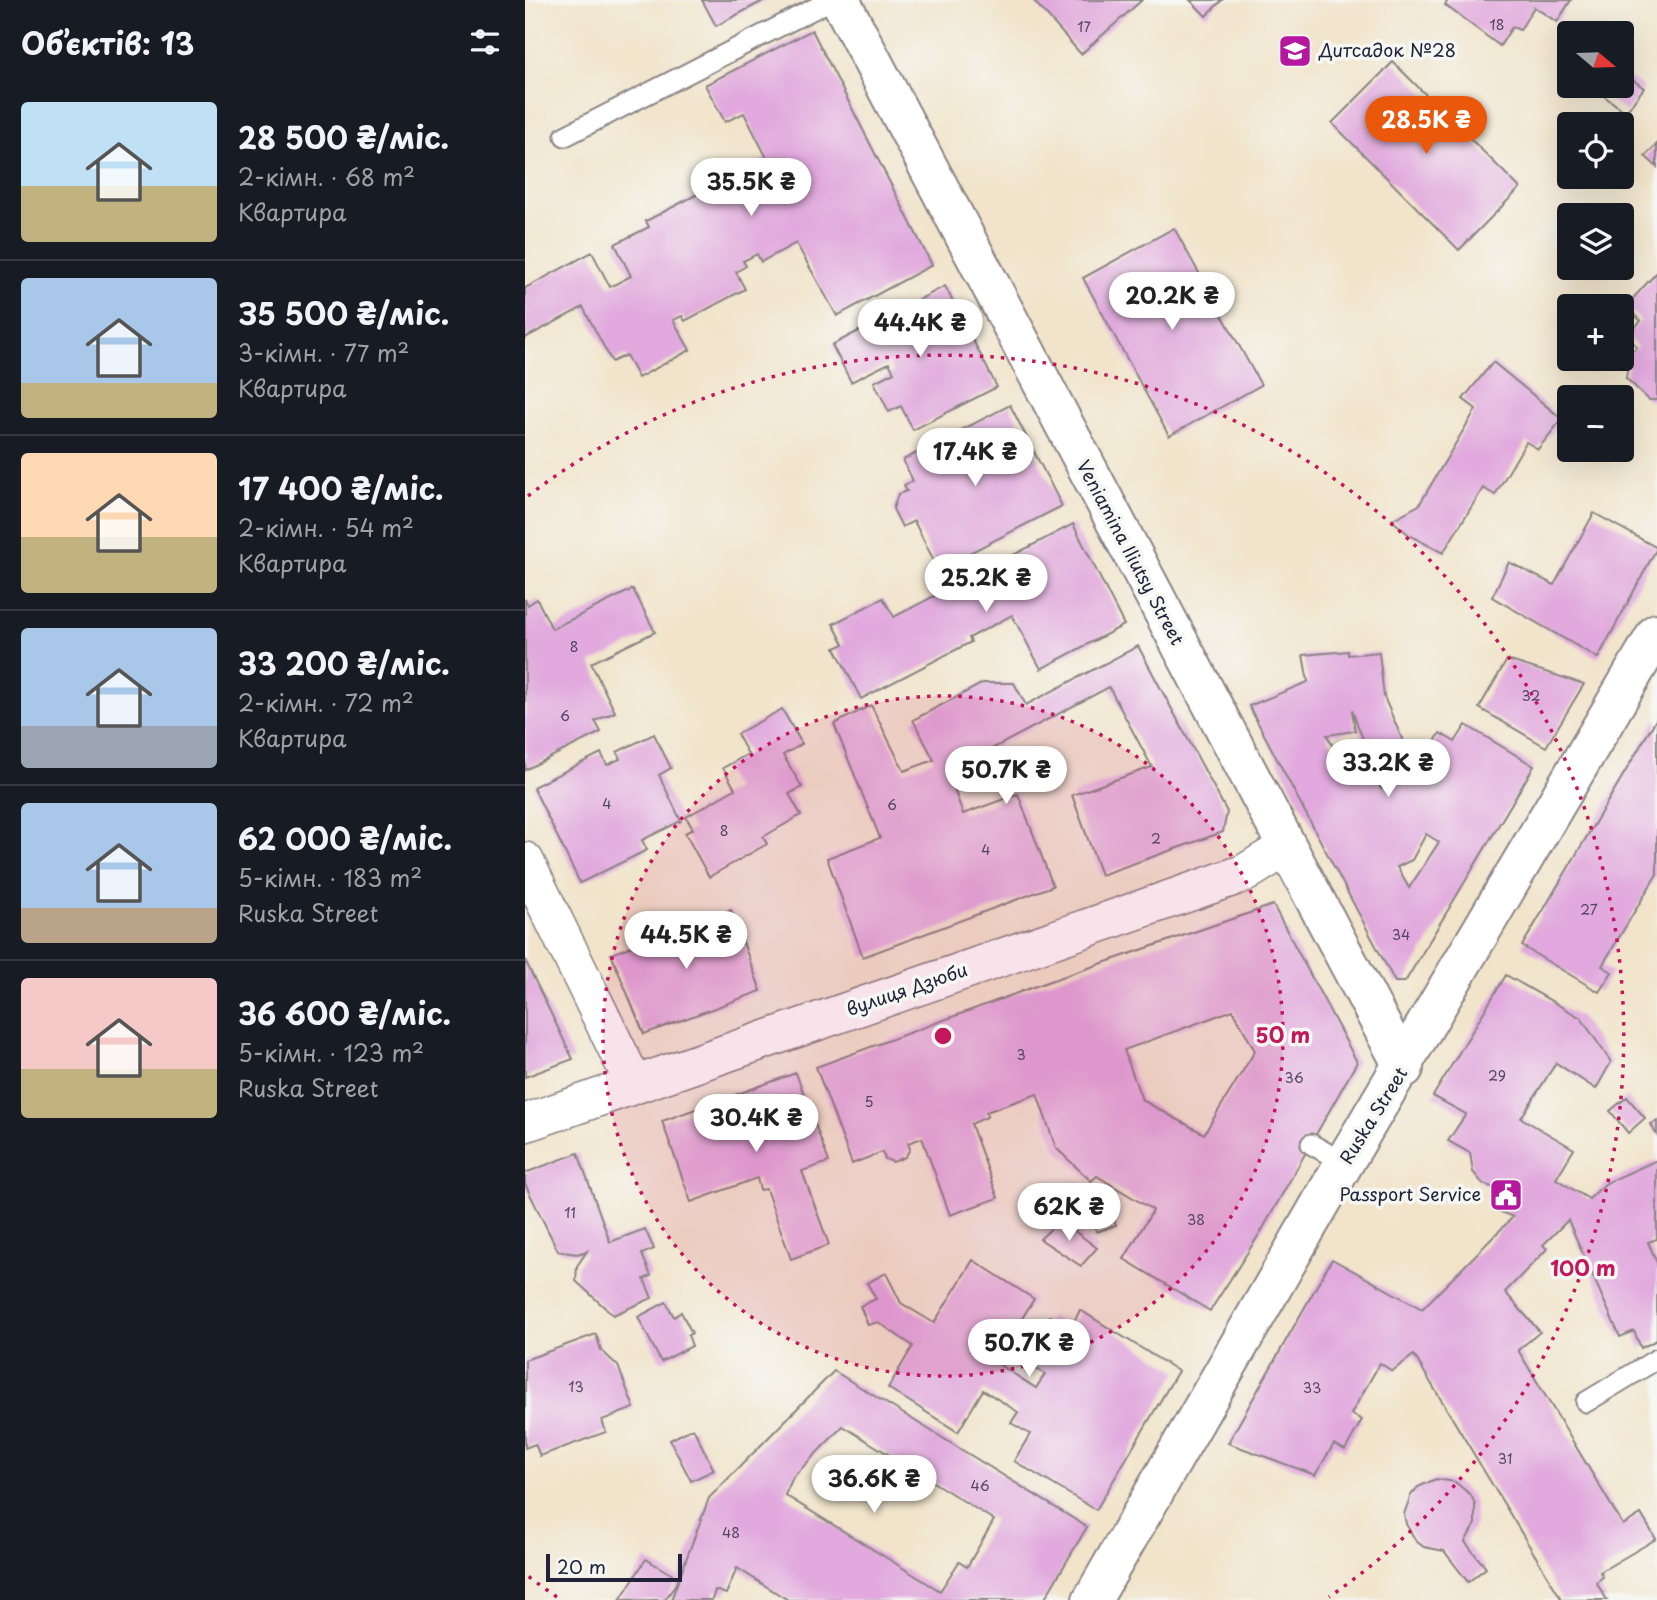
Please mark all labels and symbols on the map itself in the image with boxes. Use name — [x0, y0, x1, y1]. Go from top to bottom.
house number: 18 — [1489, 14, 1505, 35]
house number: 17 — [1077, 16, 1091, 37]
north arrow — [1557, 21, 1635, 98]
school or university icon: Дитсадок №28 — [1276, 32, 1314, 70]
place label: Дитсадок №28 — [1318, 36, 1456, 63]
pin: 28.5K ₴ — [1361, 96, 1491, 156]
pin: 35.5K ₴ — [686, 158, 816, 218]
pin: 20.2K ₴ — [1107, 272, 1237, 332]
pin: 44.4K ₴ — [855, 300, 985, 359]
pin: 17.4K ₴ — [910, 428, 1040, 488]
street label: Veniamina Iliutsy Street — [1071, 455, 1192, 650]
pin: 25.2K ₴ — [921, 554, 1051, 614]
house number: 8 — [570, 636, 578, 657]
house number: 32 — [1522, 685, 1540, 706]
house number: 6 — [560, 705, 570, 726]
pin: 33.2K ₴ — [1323, 740, 1453, 799]
pin: 50.7K ₴ — [941, 746, 1071, 806]
house number: 4 — [602, 793, 612, 814]
house number: 6 — [887, 794, 897, 815]
house number: 8 — [720, 820, 728, 841]
house number: 2 — [1151, 828, 1161, 849]
house number: 4 — [981, 839, 991, 860]
house number: 27 — [1580, 899, 1598, 920]
pin: 44.5K ₴ — [621, 912, 751, 971]
house number: 34 — [1392, 924, 1410, 945]
street label: вулиця Дзюби — [842, 955, 971, 1022]
text: 50 m — [1256, 1018, 1310, 1050]
centre of rings — [931, 1024, 955, 1048]
house number: 3 — [1016, 1044, 1026, 1065]
street label: Ruska Street — [1332, 1061, 1413, 1169]
house number: 29 — [1488, 1065, 1506, 1086]
house number: 36 — [1284, 1067, 1304, 1088]
house number: 5 — [864, 1091, 874, 1112]
pin: 30.4K ₴ — [691, 1094, 821, 1154]
public building icon: Passport Service — [1487, 1176, 1525, 1214]
place label: Passport Service — [1339, 1180, 1481, 1207]
pin: 62K ₴ — [1020, 1184, 1118, 1243]
house number: 11 — [564, 1202, 576, 1223]
house number: 38 — [1187, 1209, 1205, 1230]
text: 100 m — [1550, 1251, 1616, 1283]
pin: 50.7K ₴ — [964, 1320, 1094, 1379]
house number: 13 — [568, 1376, 584, 1397]
house number: 33 — [1303, 1377, 1321, 1398]
house number: 31 — [1498, 1448, 1512, 1469]
pin: 36.6K ₴ — [809, 1456, 939, 1515]
house number: 46 — [970, 1475, 990, 1496]
house number: 48 — [722, 1522, 740, 1543]
scale bar — [546, 1551, 683, 1583]

